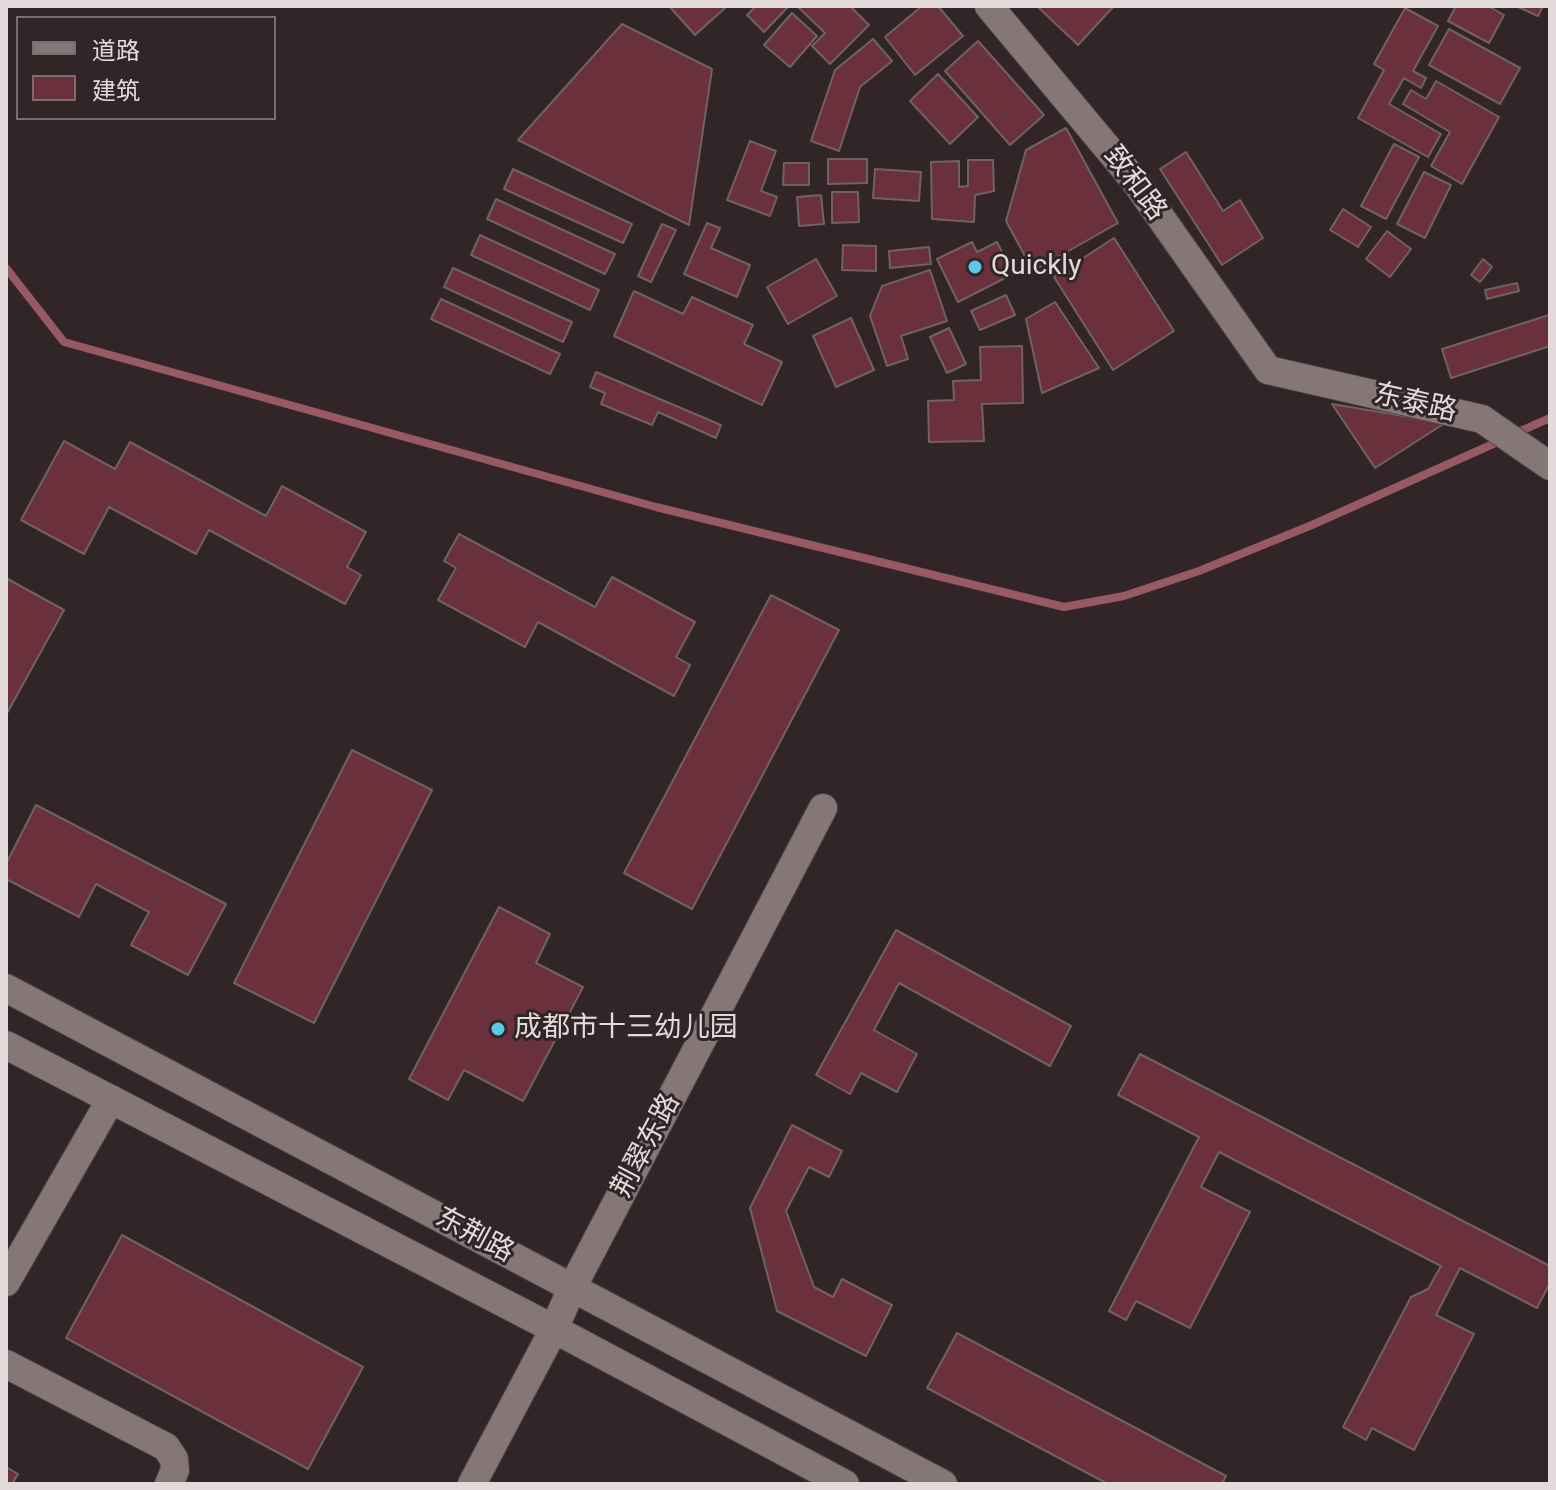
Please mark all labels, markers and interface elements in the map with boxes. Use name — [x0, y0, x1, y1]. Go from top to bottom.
legend — [16, 16, 276, 120]
text: 道路 — [92, 37, 140, 65]
text: 建筑 — [92, 77, 140, 105]
street label: 致和路 — [1095, 140, 1173, 228]
place label: Quickly — [991, 250, 1081, 284]
marker: Quickly — [966, 258, 984, 276]
street label: 东泰路 — [1370, 378, 1460, 430]
place label: 成都市十三幼儿园 — [514, 1012, 738, 1046]
marker: 成都市十三幼儿园 — [489, 1020, 507, 1038]
street label: 荆翠东路 — [606, 1089, 688, 1203]
street label: 东荆路 — [429, 1201, 519, 1271]

